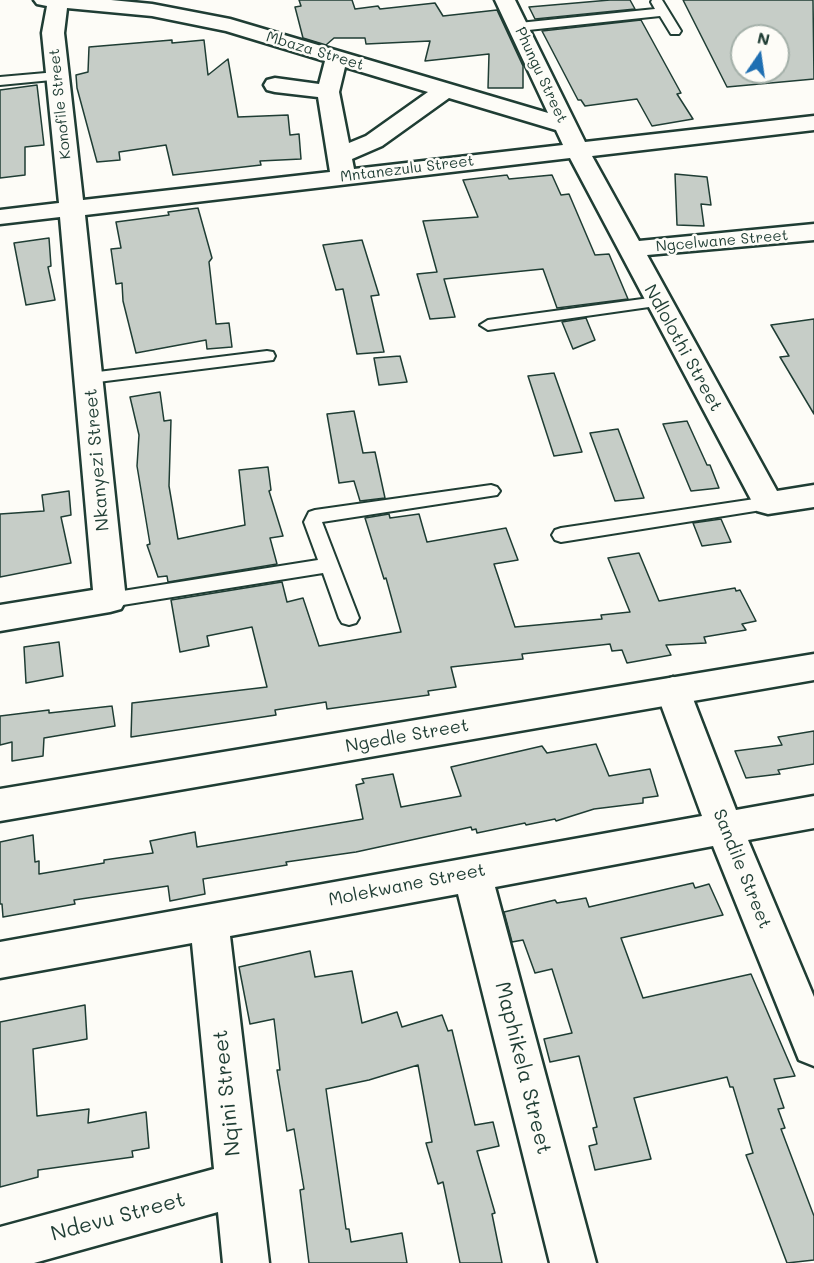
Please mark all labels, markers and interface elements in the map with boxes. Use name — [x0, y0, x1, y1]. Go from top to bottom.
street label: Phungu Street — [511, 24, 571, 126]
north arrow — [730, 24, 790, 84]
text: N — [755, 26, 772, 50]
street label: Mbaza Street — [264, 28, 366, 74]
street label: Konofile Street — [45, 48, 75, 160]
street label: Mntanezulu Street — [339, 152, 475, 186]
street label: Ngcelwane Street — [655, 226, 789, 256]
street label: Ndlolothi Street — [639, 281, 727, 415]
street label: Nkanyezi Street — [80, 388, 114, 532]
street label: Ngedle Street — [344, 715, 470, 757]
street label: Sandile Street — [708, 806, 776, 932]
street label: Molekwane Street — [327, 859, 487, 911]
street label: Maphikela Street — [489, 979, 557, 1157]
street label: Nqini Street — [208, 1029, 246, 1157]
street label: Ndevu Street — [48, 1187, 188, 1247]

